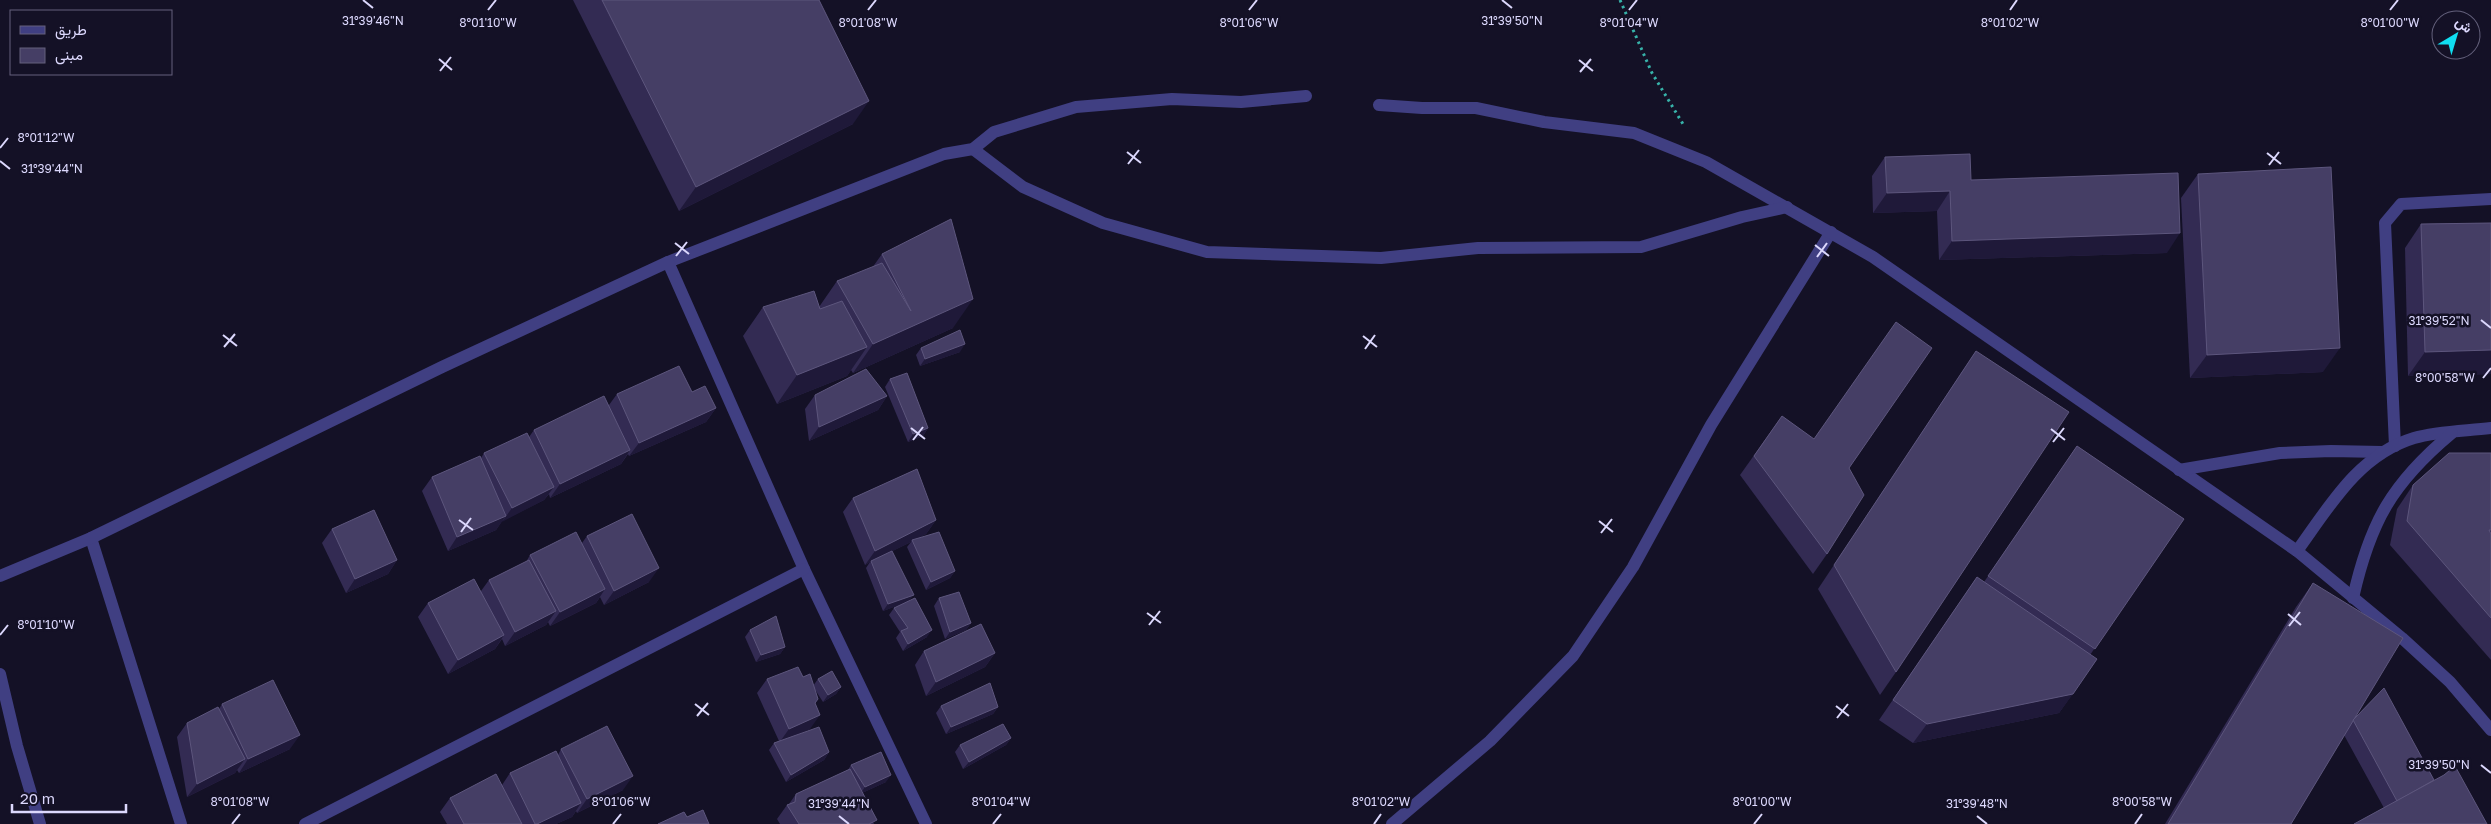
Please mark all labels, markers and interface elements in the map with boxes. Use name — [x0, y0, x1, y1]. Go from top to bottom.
legend — [10, 10, 172, 75]
north arrow — [2431, 10, 2481, 60]
text: ش — [2452, 12, 2476, 37]
text: 31°39'46"N — [342, 13, 404, 28]
text: 31°39'50"N — [1481, 13, 1543, 28]
text: 8°01'10"W — [459, 15, 517, 30]
text: 8°01'08"W — [838, 15, 898, 30]
text: 8°01'06"W — [1219, 15, 1279, 30]
text: 8°01'04"W — [1599, 15, 1659, 30]
text: 8°01'02"W — [1981, 15, 2040, 30]
text: 8°01'00"W — [2360, 15, 2420, 30]
text: طريق — [55, 20, 87, 40]
text: مبنى — [55, 45, 83, 65]
text: 8°01'12"W — [17, 130, 75, 145]
text: 31°39'44"N — [21, 161, 83, 176]
text: 31°39'52"N — [2408, 313, 2470, 328]
text: 8°00'58"W — [2415, 370, 2476, 385]
text: 8°01'10"W — [17, 617, 75, 632]
text: 31°39'50"N — [2408, 757, 2470, 772]
scale bar — [12, 782, 126, 814]
text: 20 m — [20, 789, 55, 807]
text: 8°01'08"W — [210, 794, 270, 809]
text: 8°01'06"W — [591, 794, 651, 809]
text: 8°01'04"W — [971, 794, 1031, 809]
text: 8°01'02"W — [1352, 794, 1411, 809]
text: 8°01'00"W — [1732, 794, 1792, 809]
text: 8°00'58"W — [2112, 794, 2173, 809]
text: 31°39'44"N — [808, 796, 870, 811]
text: 31°39'48"N — [1946, 796, 2008, 811]

